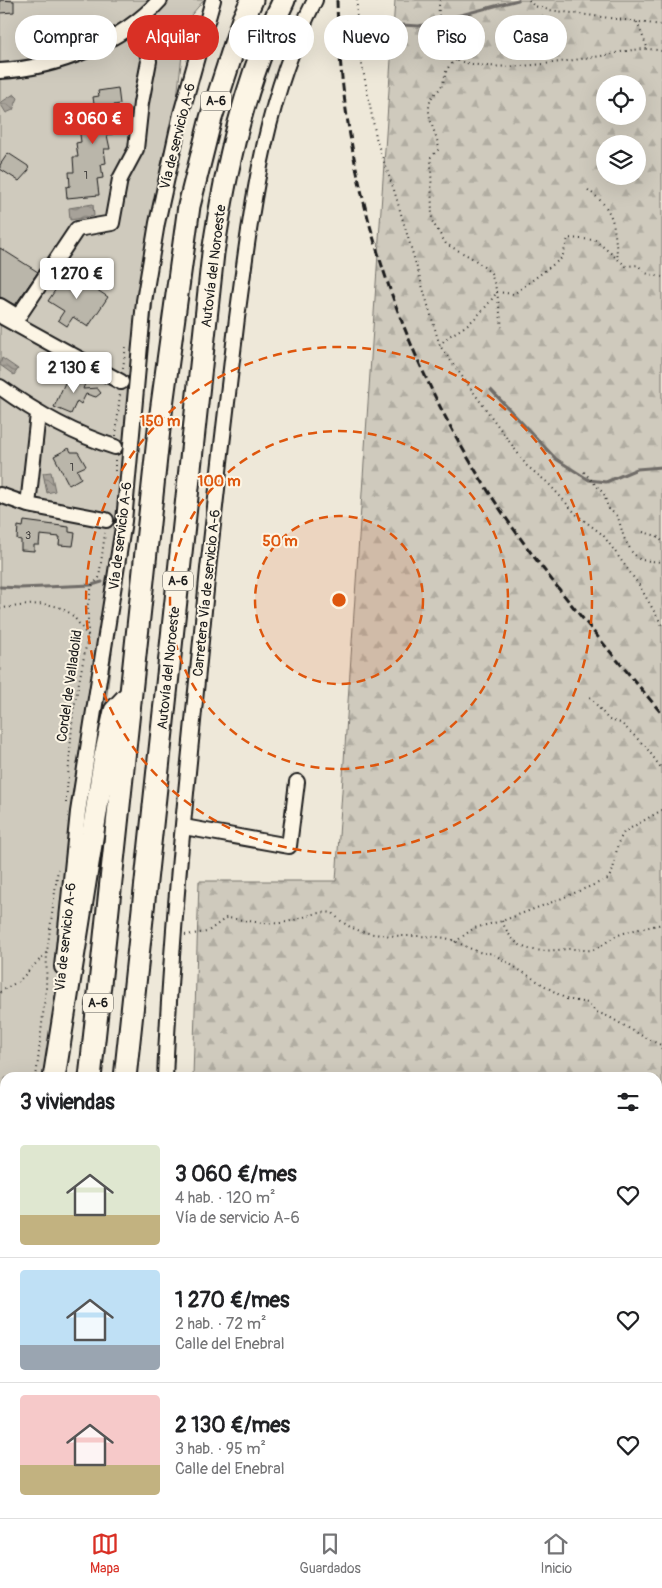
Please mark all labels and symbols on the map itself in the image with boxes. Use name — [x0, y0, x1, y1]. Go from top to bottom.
street label: Vía de servicio A-6 — [156, 81, 199, 191]
road number: A-6 — [201, 92, 231, 110]
pin: 3 060 € — [47, 102, 139, 145]
house number: 1 — [84, 169, 88, 182]
street label: Autovía del Noroeste — [198, 204, 229, 328]
pin: 1 270 € — [31, 258, 123, 300]
pin: 2 130 € — [28, 352, 120, 394]
text: 150 m — [140, 412, 180, 431]
house number: 1 — [70, 461, 74, 474]
text: 100 m — [198, 472, 240, 491]
street label: Vía de servicio A-6 — [105, 481, 136, 591]
street label: Carretera Vía de servicio A-6 — [189, 509, 224, 677]
house number: 3 — [25, 529, 31, 542]
text: 50 m — [263, 532, 297, 551]
road number: A-6 — [163, 572, 193, 590]
centre of rings — [330, 591, 348, 609]
street label: Autovía del Noroeste — [154, 606, 183, 730]
street label: Cordel de Valladolid — [53, 629, 86, 743]
street label: Vía de servicio A-6 — [51, 882, 80, 992]
road number: A-6 — [83, 994, 113, 1012]

